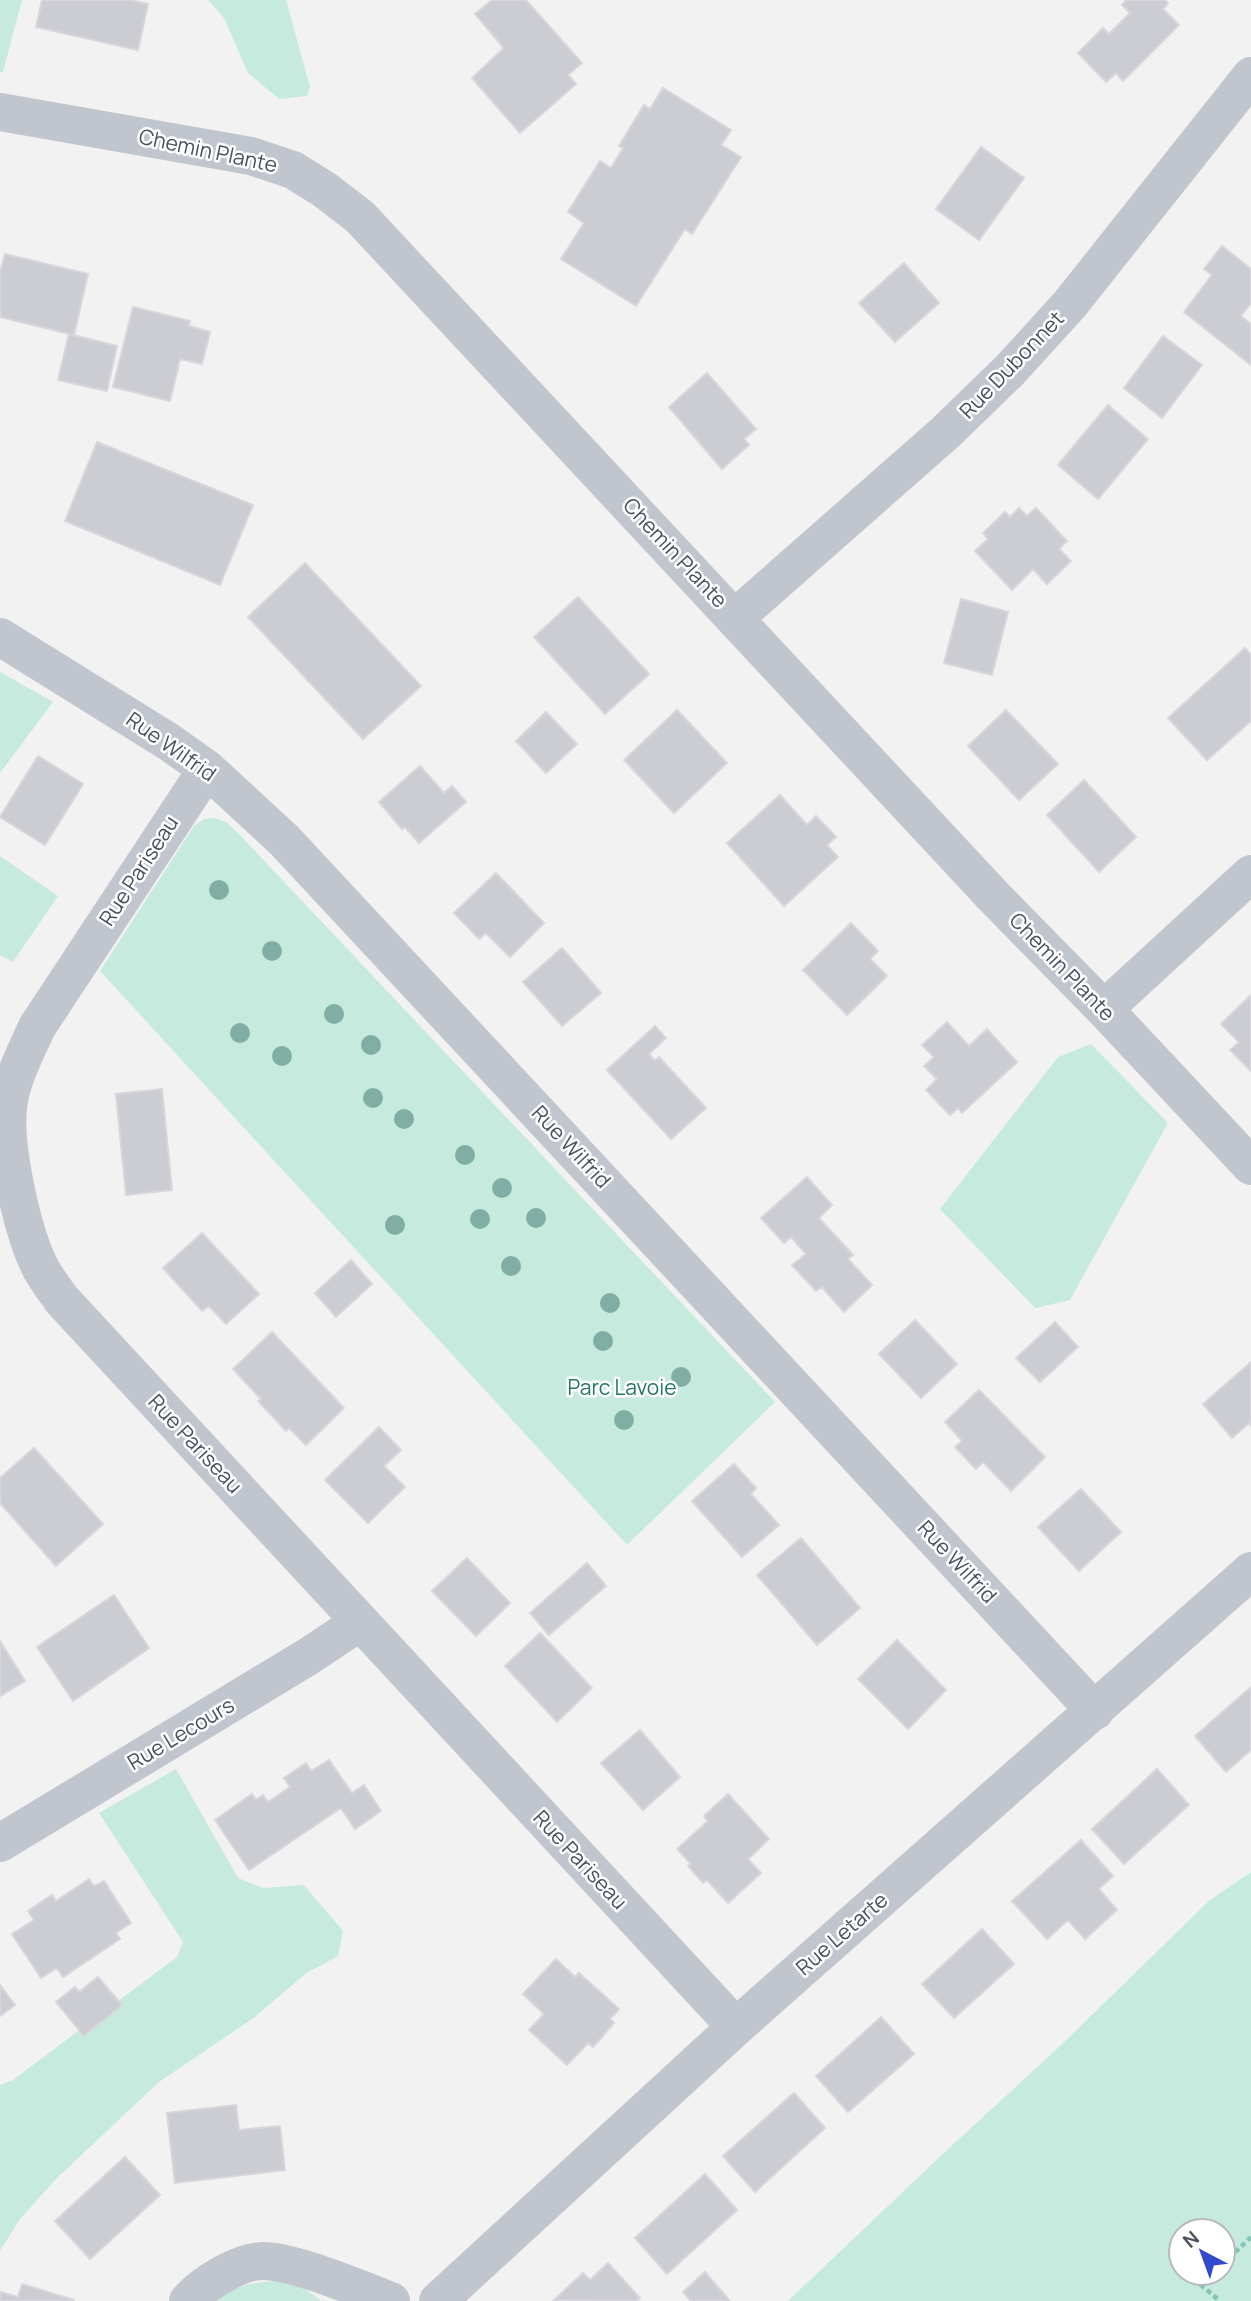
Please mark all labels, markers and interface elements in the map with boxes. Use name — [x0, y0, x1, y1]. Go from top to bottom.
street label: Chemin Plante — [136, 122, 280, 178]
street label: Rue Dubonnet — [953, 305, 1070, 424]
street label: Chemin Plante — [617, 491, 734, 613]
street label: Rue Wilfrid — [121, 705, 222, 787]
street label: Rue Pariseau — [92, 810, 184, 931]
street label: Chemin Plante — [1004, 906, 1122, 1027]
street label: Rue Wilfrid — [526, 1099, 617, 1194]
park label: Parc Lavoie — [568, 1373, 676, 1401]
street label: Rue Pariseau — [143, 1388, 249, 1499]
street label: Rue Wilfrid — [912, 1514, 1003, 1609]
street label: Rue Lecours — [122, 1690, 239, 1776]
street label: Rue Pariseau — [528, 1804, 634, 1915]
street label: Rue Letarte — [789, 1886, 893, 1981]
north arrow — [1167, 2217, 1237, 2287]
text: N — [1177, 2225, 1205, 2253]

